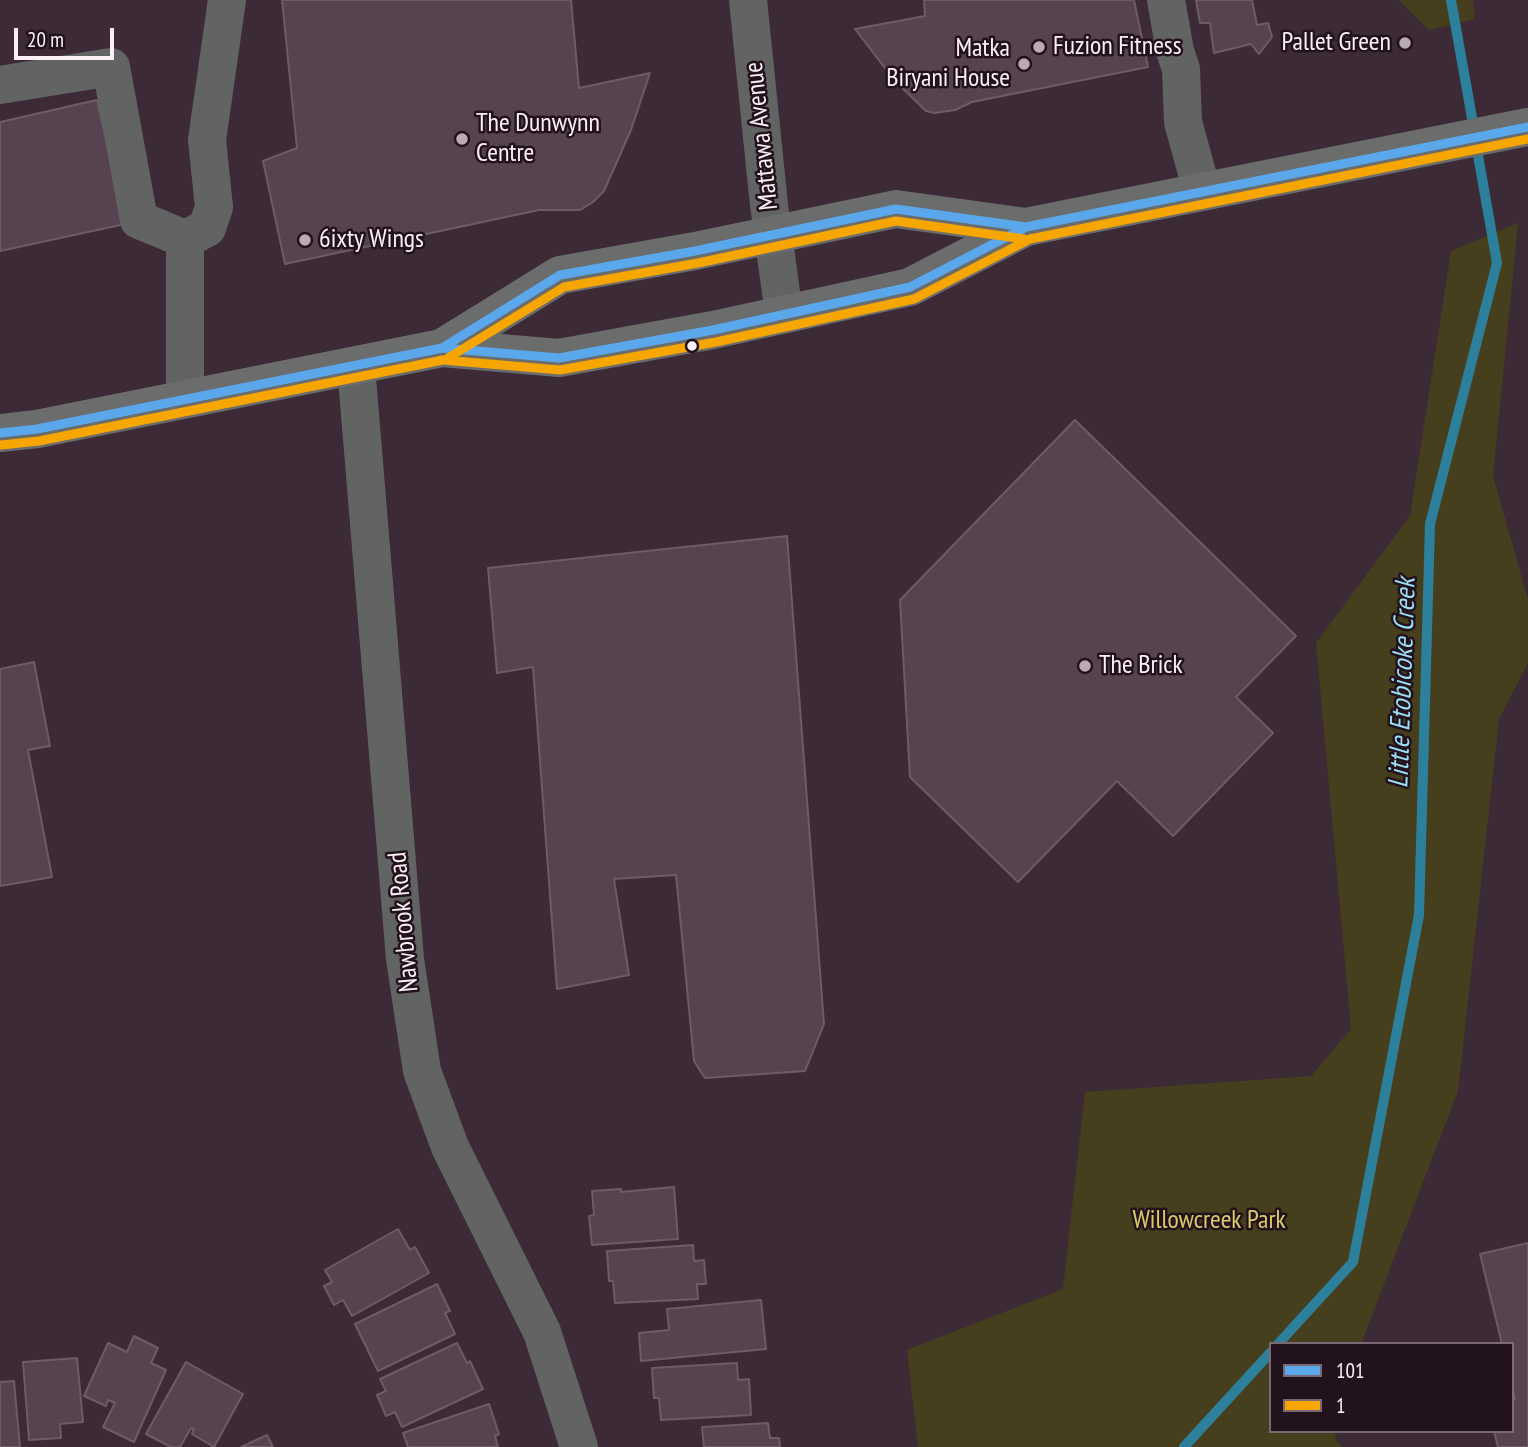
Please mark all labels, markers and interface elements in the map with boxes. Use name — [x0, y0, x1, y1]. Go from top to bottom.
scale bar — [18, 14, 117, 58]
text: 20 m — [27, 26, 64, 53]
place label: Pallet Green — [1281, 27, 1391, 59]
place label: Fuzion Fitness — [1053, 31, 1181, 63]
place label: Matka Biryani House — [886, 33, 1010, 94]
marker: Pallet Green — [1397, 35, 1413, 51]
marker: Fuzion Fitness — [1031, 39, 1047, 55]
marker: Matka Biryani House — [1016, 56, 1032, 72]
street label: Mattawa Avenue — [739, 60, 785, 212]
place label: The Dunwynn Centre — [476, 108, 600, 170]
marker: The Dunwynn Centre — [454, 131, 470, 147]
place label: 6ixty Wings — [319, 224, 424, 256]
marker: 6ixty Wings — [297, 232, 313, 248]
unlabelled marker — [685, 339, 699, 353]
water label: Little Etobicoke Creek — [1383, 577, 1423, 789]
place label: The Brick — [1099, 650, 1183, 682]
marker: The Brick — [1077, 658, 1093, 674]
street label: Nawbrook Road — [382, 851, 426, 993]
park label: Willowcreek Park — [1132, 1205, 1286, 1237]
legend — [1269, 1342, 1514, 1433]
text: 101 — [1336, 1357, 1364, 1384]
text: 1 — [1336, 1392, 1345, 1419]

